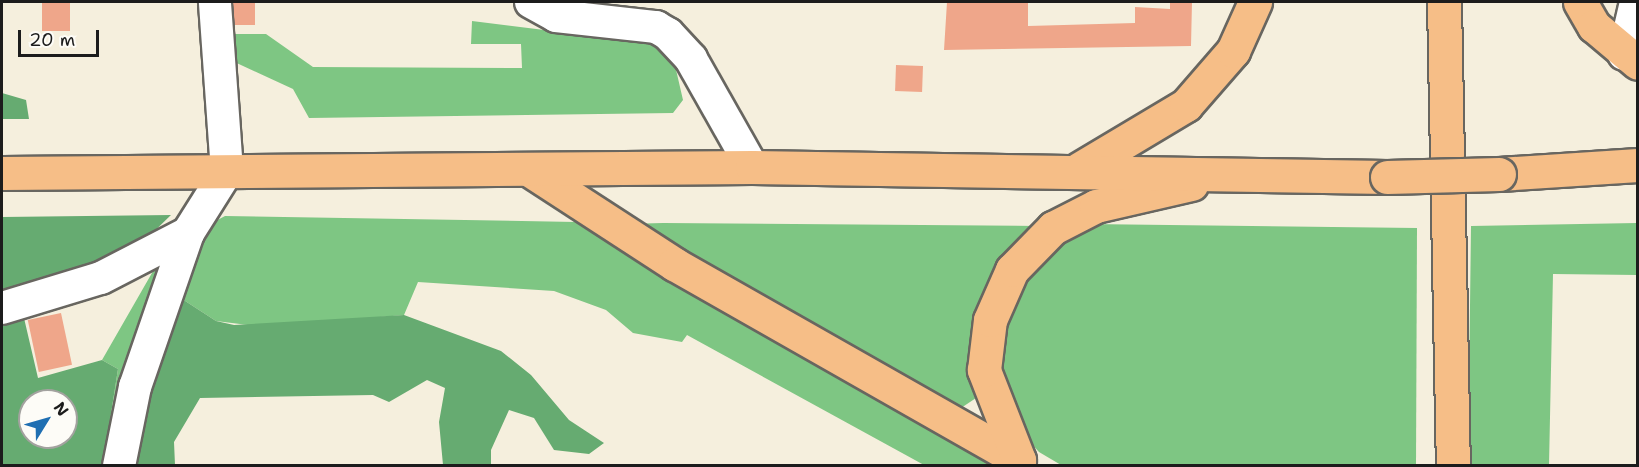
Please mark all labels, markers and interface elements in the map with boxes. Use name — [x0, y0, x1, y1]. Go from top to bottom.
scale bar — [21, 18, 102, 56]
text: 20 m — [29, 28, 75, 52]
north arrow — [18, 389, 78, 449]
text: N — [49, 398, 73, 420]

